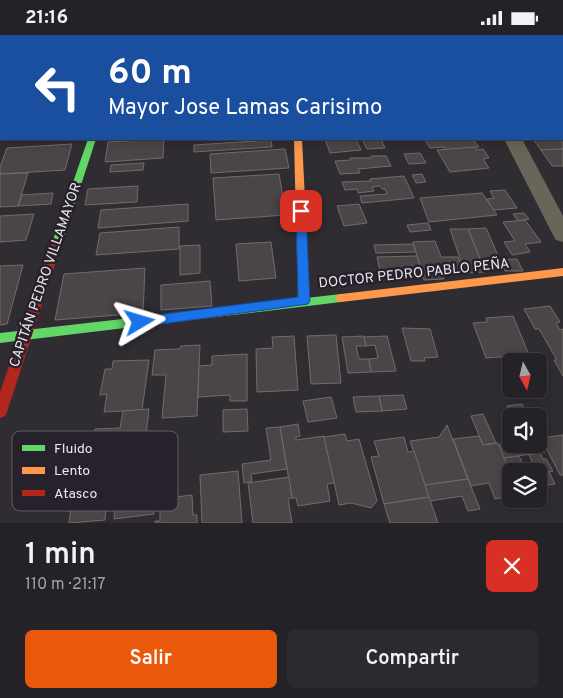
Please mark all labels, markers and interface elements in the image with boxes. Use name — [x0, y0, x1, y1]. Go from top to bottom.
text: 21:16 — [25, 6, 68, 30]
text: 60 m — [108, 52, 192, 96]
icon: left — [25, 55, 90, 120]
text: Mayor Jose Lamas Carisimo — [108, 95, 382, 122]
street label: CAPITÁN PEDRO VILLAMAYOR — [5, 180, 86, 370]
pin — [280, 190, 322, 232]
icon: arrive — [287, 197, 315, 225]
street label: DOCTOR PEDRO PABLO PEÑA — [318, 256, 510, 292]
position arrow — [113, 295, 165, 347]
north arrow — [502, 353, 548, 397]
map controls — [502, 353, 547, 508]
button: sound — [502, 408, 547, 453]
legend — [12, 431, 178, 511]
text: Fluido — [54, 441, 93, 458]
text: Lento — [54, 463, 90, 480]
button: layers — [502, 463, 547, 508]
text: Atasco — [54, 486, 97, 503]
text: 1 min — [25, 537, 96, 574]
button: close — [486, 540, 538, 592]
text: 110 m · 21:17 — [25, 575, 106, 595]
button: Salir — [25, 630, 277, 688]
button: Compartir — [287, 630, 538, 688]

